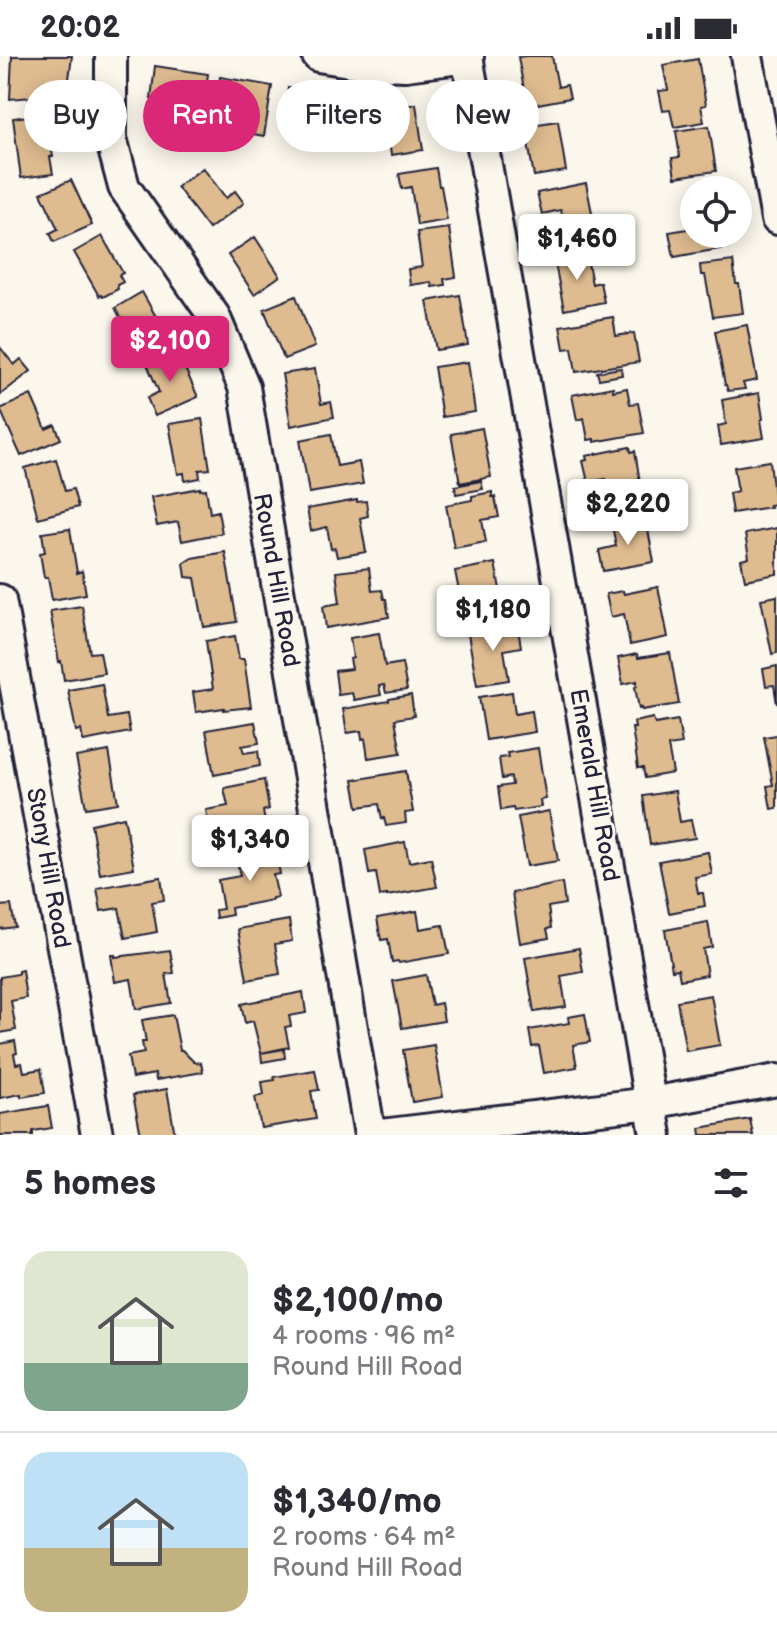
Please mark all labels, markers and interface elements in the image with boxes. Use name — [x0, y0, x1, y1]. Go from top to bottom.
text: 20:02 — [40, 10, 120, 46]
chip: Buy — [24, 80, 127, 152]
chip: Rent — [143, 80, 260, 152]
chip: Filters — [276, 80, 410, 152]
chip: New — [426, 80, 539, 152]
map controls — [680, 176, 752, 248]
button: locate — [680, 176, 752, 248]
pin: $1,460 — [512, 214, 642, 282]
text: $1,460 — [536, 224, 618, 255]
pin: $2,100 — [105, 316, 235, 384]
text: $2,100 — [129, 326, 211, 357]
pin: $2,220 — [563, 479, 693, 547]
text: $2,220 — [585, 489, 671, 520]
street label: Round Hill Road — [247, 491, 306, 669]
pin: $1,180 — [428, 585, 558, 653]
text: $1,180 — [455, 595, 531, 626]
street label: Emerald Hill Road — [563, 686, 626, 884]
street label: Stony Hill Road — [20, 786, 77, 951]
pin: $1,340 — [185, 815, 315, 883]
text: $1,340 — [210, 825, 290, 856]
icon: filters — [709, 1161, 753, 1205]
text: 5 homes — [24, 1163, 156, 1204]
text: $2,100/mo — [272, 1280, 443, 1321]
icon: home — [88, 1283, 184, 1379]
text: 4 rooms · 96 m² — [272, 1321, 455, 1352]
text: Round Hill Road — [272, 1352, 463, 1383]
text: $1,340/mo — [272, 1481, 442, 1522]
icon: home — [88, 1484, 184, 1580]
text: 2 rooms · 64 m² — [272, 1522, 456, 1553]
text: Round Hill Road — [272, 1553, 463, 1584]

